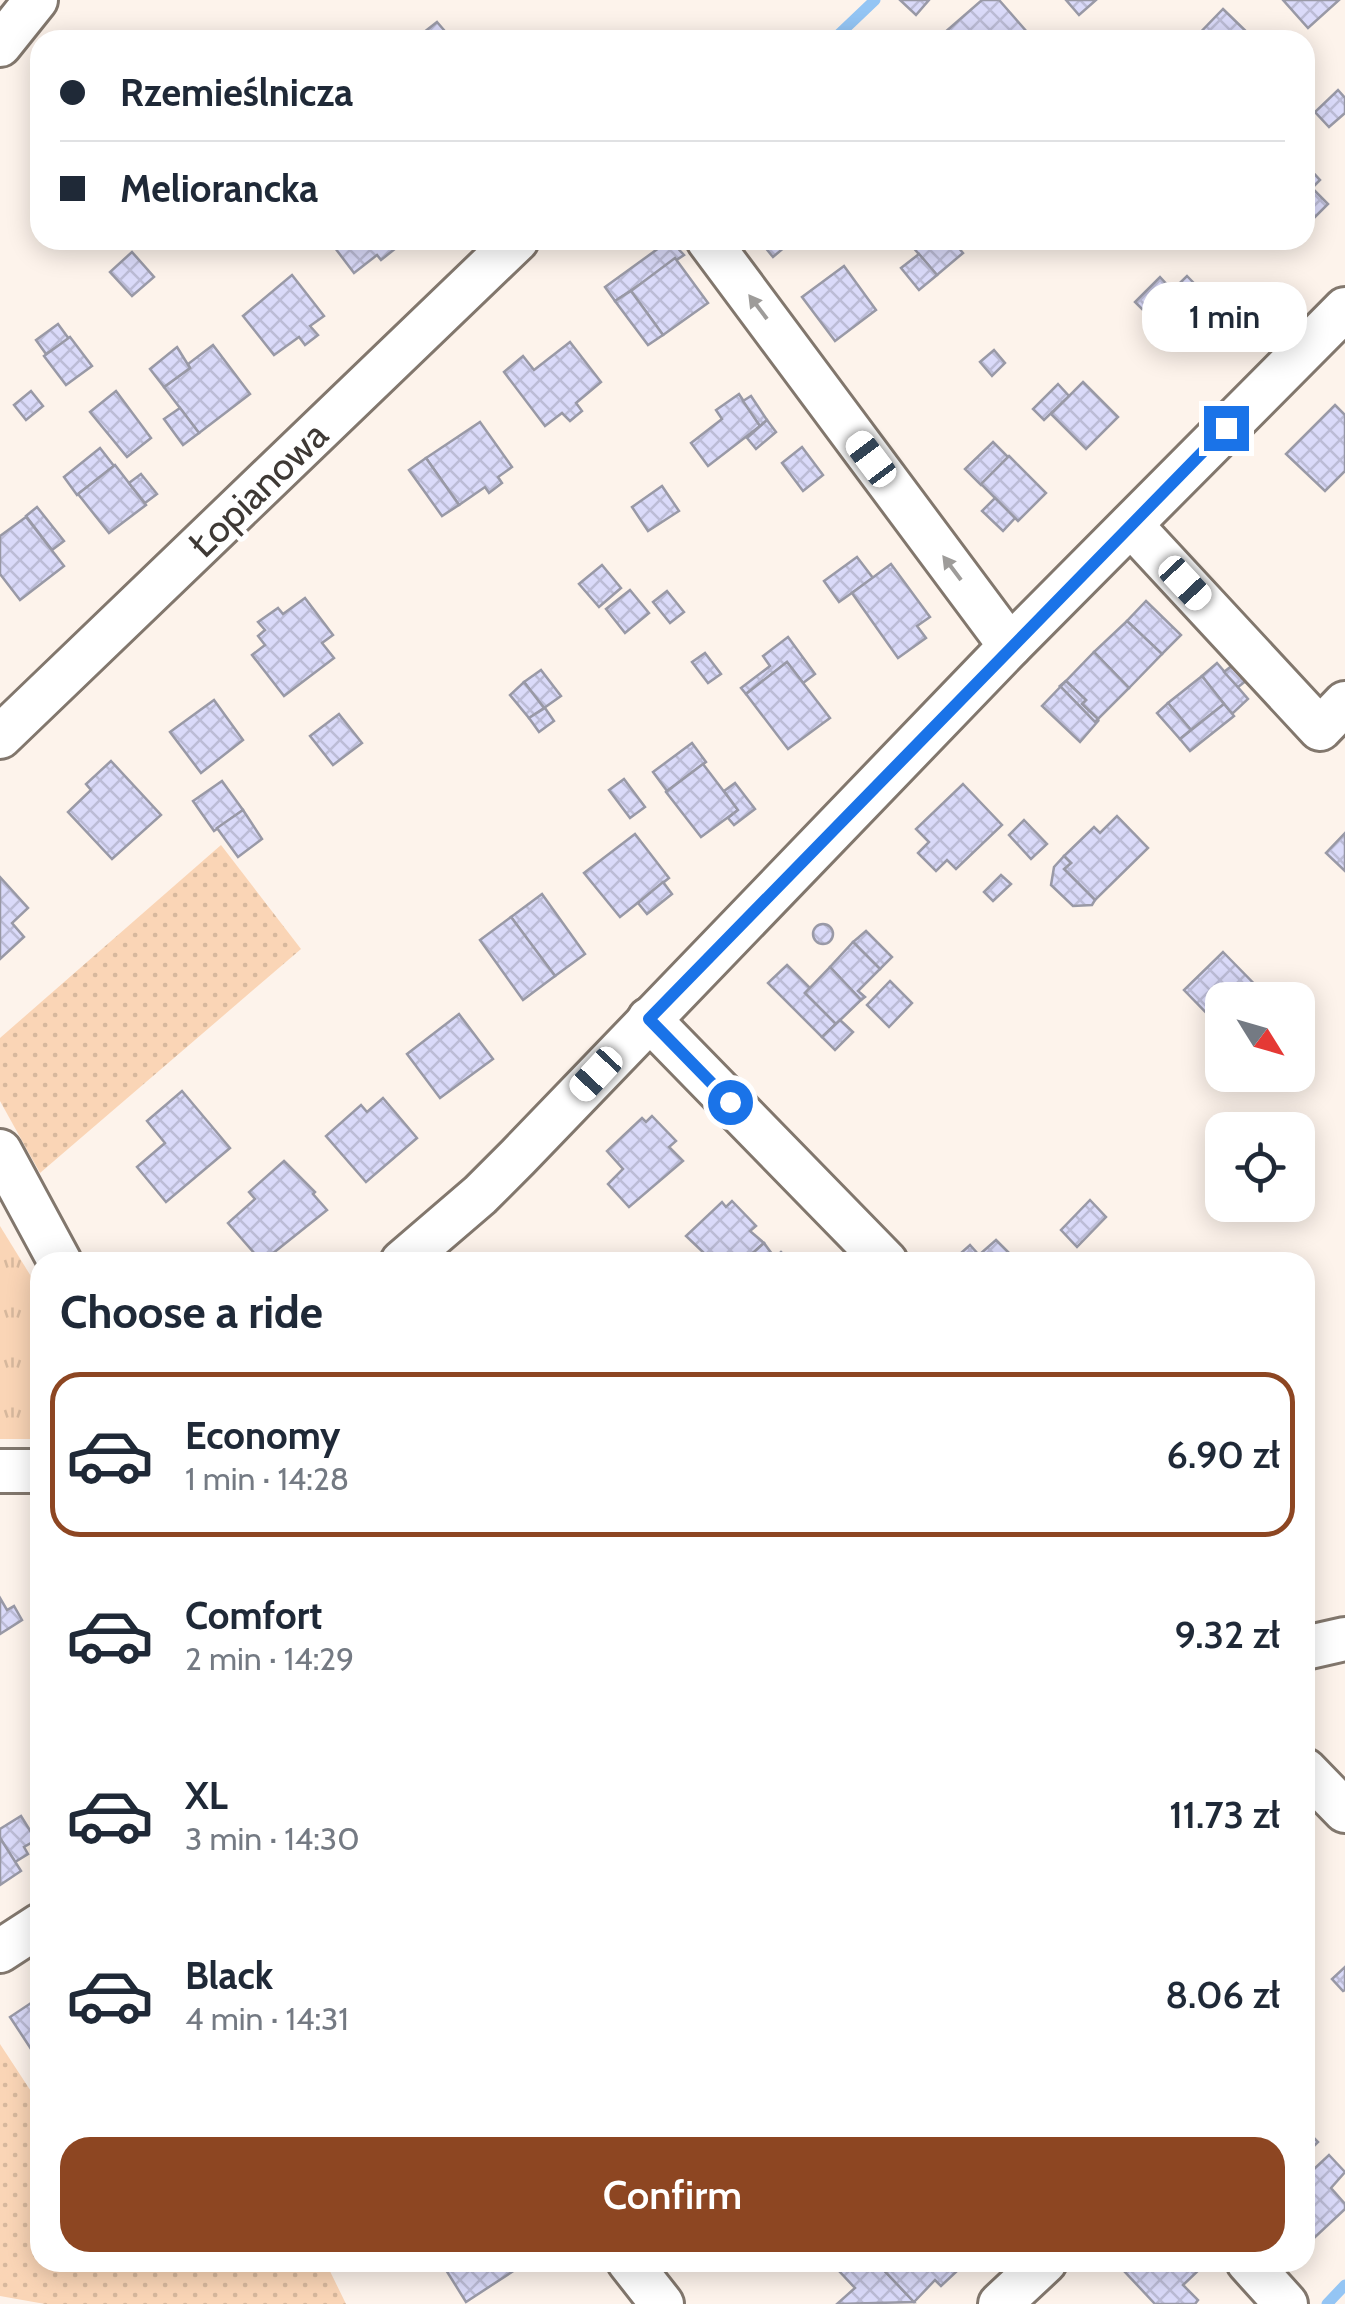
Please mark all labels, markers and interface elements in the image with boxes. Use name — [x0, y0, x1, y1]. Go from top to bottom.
text: Rzemieślnicza — [120, 69, 353, 116]
text: Meliorancka — [120, 165, 318, 212]
callout: 1 min — [1144, 283, 1308, 353]
one-way arrow — [749, 294, 769, 320]
text: 1 min — [1189, 297, 1260, 336]
route end — [1204, 406, 1249, 451]
street label: Łopianowa — [179, 411, 337, 567]
car — [841, 426, 901, 492]
car — [1154, 551, 1216, 615]
one-way arrow — [943, 555, 963, 581]
north arrow — [1205, 982, 1315, 1092]
map controls — [1205, 982, 1315, 1222]
car — [565, 1042, 627, 1106]
route start — [708, 1080, 753, 1125]
button: locate — [1205, 1112, 1315, 1222]
text: Choose a ride — [60, 1285, 323, 1339]
icon: car — [65, 1410, 155, 1500]
text: Economy — [185, 1412, 340, 1459]
text: 6.90 zł — [1167, 1431, 1280, 1478]
text: 1 min · 14:28 — [185, 1459, 349, 1498]
icon: car — [65, 1590, 155, 1680]
text: Comfort — [185, 1592, 322, 1639]
text: 9.32 zł — [1175, 1611, 1280, 1658]
text: 2 min · 14:29 — [185, 1639, 354, 1678]
icon: car — [65, 1770, 155, 1860]
text: XL — [185, 1772, 228, 1819]
text: 11.73 zł — [1169, 1791, 1280, 1838]
text: 3 min · 14:30 — [185, 1819, 360, 1858]
icon: car — [65, 1950, 155, 2040]
text: Black — [185, 1952, 273, 1999]
text: 8.06 zł — [1165, 1971, 1280, 2018]
text: 4 min · 14:31 — [185, 1999, 349, 2038]
button: Confirm — [60, 2137, 1285, 2252]

